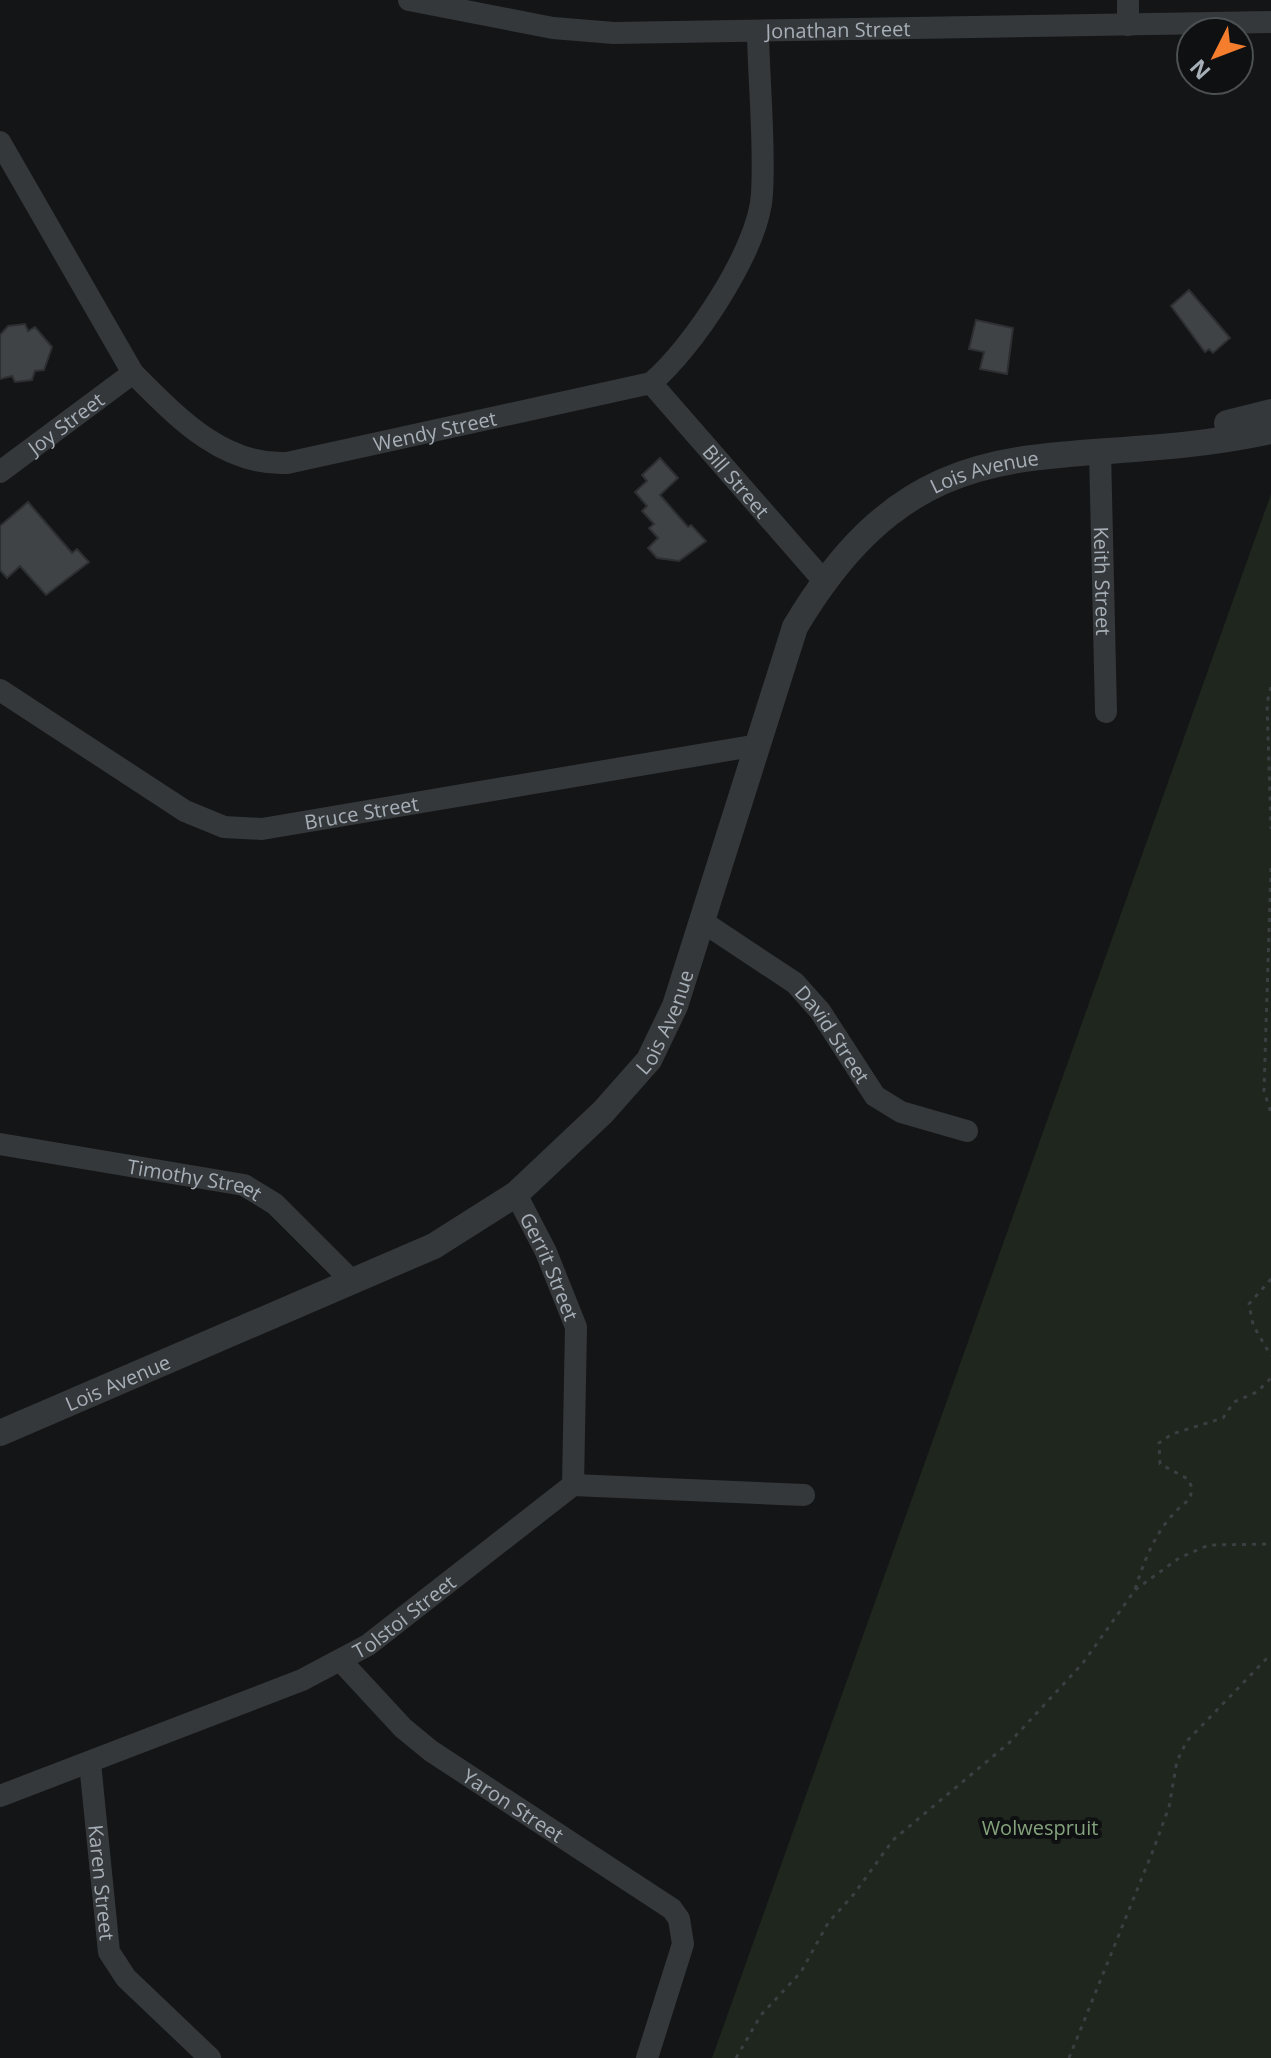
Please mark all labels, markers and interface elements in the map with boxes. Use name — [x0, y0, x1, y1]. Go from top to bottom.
street label: Jonathan Street — [763, 15, 911, 44]
north arrow — [1175, 16, 1255, 96]
text: N — [1182, 53, 1217, 87]
street label: Joy Street — [21, 386, 109, 461]
street label: Wendy Street — [371, 404, 499, 457]
street label: Bill Street — [697, 438, 776, 523]
street label: Lois Avenue — [925, 444, 1040, 499]
street label: Keith Street — [1088, 526, 1118, 636]
street label: Bruce Street — [302, 789, 420, 835]
street label: Lois Avenue — [629, 966, 699, 1080]
street label: David Street — [789, 979, 876, 1088]
street label: Timothy Street — [125, 1152, 267, 1207]
street label: Gerrit Street — [514, 1208, 585, 1324]
street label: Lois Avenue — [61, 1348, 174, 1417]
street label: Tolstoi Street — [348, 1568, 461, 1664]
street label: Yaron Street — [457, 1762, 569, 1848]
park label: Wolwespruit — [982, 1814, 1098, 1841]
street label: Karen Street — [83, 1823, 121, 1942]

